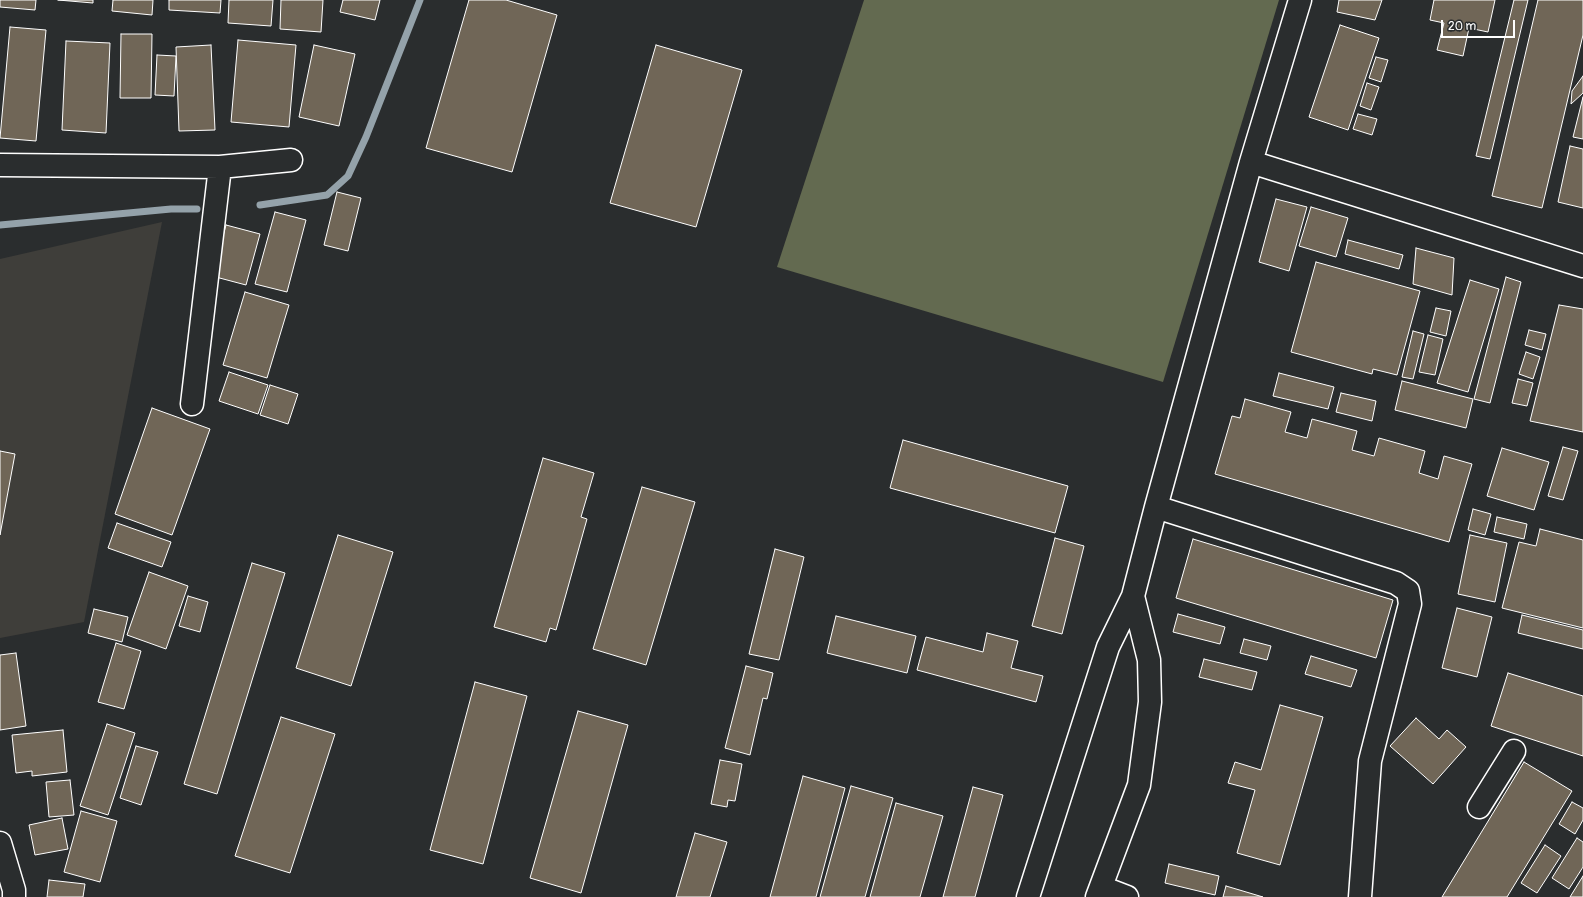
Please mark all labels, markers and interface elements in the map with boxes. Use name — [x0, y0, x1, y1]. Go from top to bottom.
scale bar — [1443, 12, 1517, 38]
text: 20 m — [1448, 19, 1476, 34]

